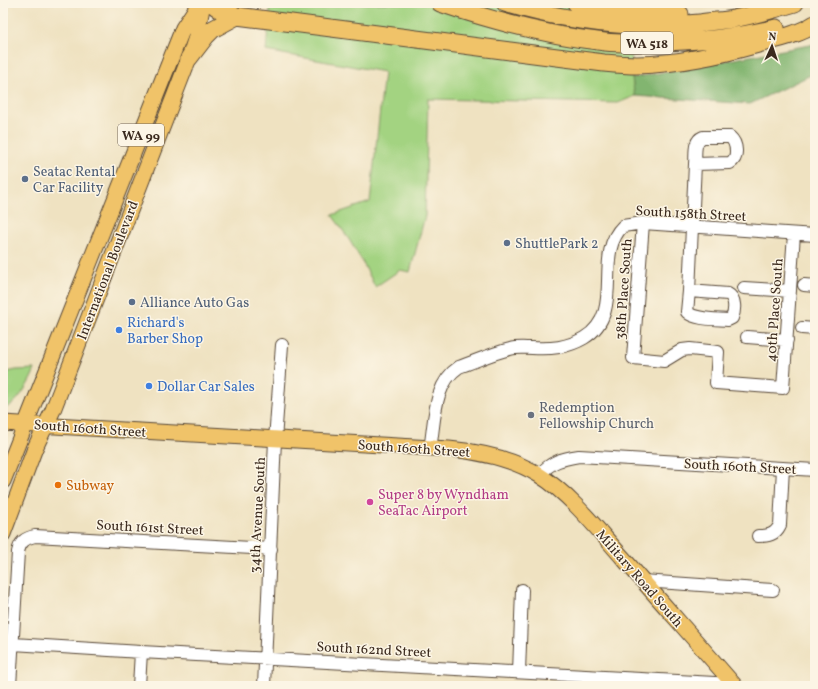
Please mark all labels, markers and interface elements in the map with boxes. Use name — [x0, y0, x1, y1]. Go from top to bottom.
north arrow — [752, 26, 792, 66]
text: N — [768, 30, 777, 45]
road number: WA 518 — [621, 32, 673, 54]
road number: WA 99 — [118, 124, 164, 146]
place label: Seatac Rental Car Facility — [33, 163, 115, 198]
marker: Seatac Rental Car Facility — [20, 174, 30, 184]
street label: International Boulevard — [73, 198, 144, 343]
street label: South 158th Street — [635, 202, 747, 227]
place label: ShuttlePark 2 — [515, 235, 598, 254]
marker: ShuttlePark 2 — [502, 238, 512, 248]
street label: 38th Place South — [611, 238, 638, 340]
street label: 40th Place South — [762, 258, 789, 363]
place label: Alliance Auto Gas — [140, 294, 249, 313]
marker: Alliance Auto Gas — [127, 297, 137, 307]
place label: Richard's Barber Shop — [127, 314, 203, 349]
marker: Richard's Barber Shop — [114, 325, 124, 335]
place label: Dollar Car Sales — [157, 378, 255, 397]
marker: Dollar Car Sales — [144, 381, 154, 391]
place label: Redemption Fellowship Church — [539, 399, 654, 434]
marker: Redemption Fellowship Church — [526, 410, 536, 420]
street label: South 160th Street — [33, 416, 147, 443]
street label: South 160th Street — [357, 436, 471, 463]
street label: South 160th Street — [683, 455, 797, 480]
street label: 34th Avenue South — [246, 456, 271, 574]
place label: Subway — [66, 477, 115, 496]
marker: Subway — [53, 480, 63, 490]
place label: Super 8 by Wyndham SeaTac Airport — [378, 486, 509, 521]
marker: Super 8 by Wyndham SeaTac Airport — [365, 497, 375, 507]
street label: South 161st Street — [96, 516, 204, 541]
street label: Military Road South — [591, 526, 687, 632]
street label: South 162nd Street — [316, 638, 432, 663]

